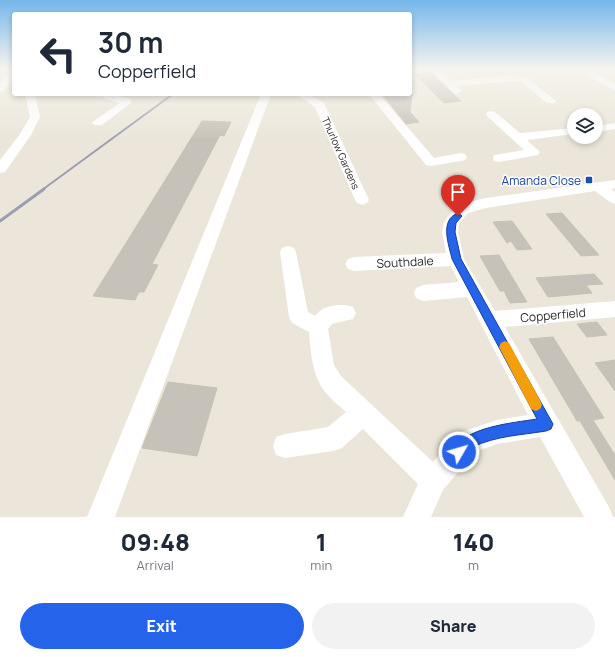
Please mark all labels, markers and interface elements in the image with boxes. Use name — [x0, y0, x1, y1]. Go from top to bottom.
text: 30 m — [98, 23, 163, 61]
icon: left — [32, 28, 84, 80]
text: Copperfield — [98, 59, 196, 83]
map controls — [567, 108, 603, 144]
button: layers — [567, 108, 603, 144]
street label: Thurlow Gardens — [319, 114, 363, 192]
place label: Amanda Close — [502, 172, 581, 189]
pin — [441, 175, 475, 216]
marker: Amanda Close — [584, 175, 594, 185]
icon: arrive — [447, 181, 469, 203]
street label: Southdale — [376, 252, 434, 272]
street label: Copperfield — [520, 304, 586, 326]
position arrow — [438, 431, 480, 473]
text: 09:48 — [120, 525, 190, 558]
text: 1 — [316, 525, 327, 558]
text: 140 — [453, 525, 494, 558]
text: Arrival — [137, 556, 174, 574]
text: min — [310, 556, 332, 574]
text: m — [468, 556, 479, 574]
button: Exit — [20, 603, 304, 649]
button: Share — [312, 603, 595, 649]

